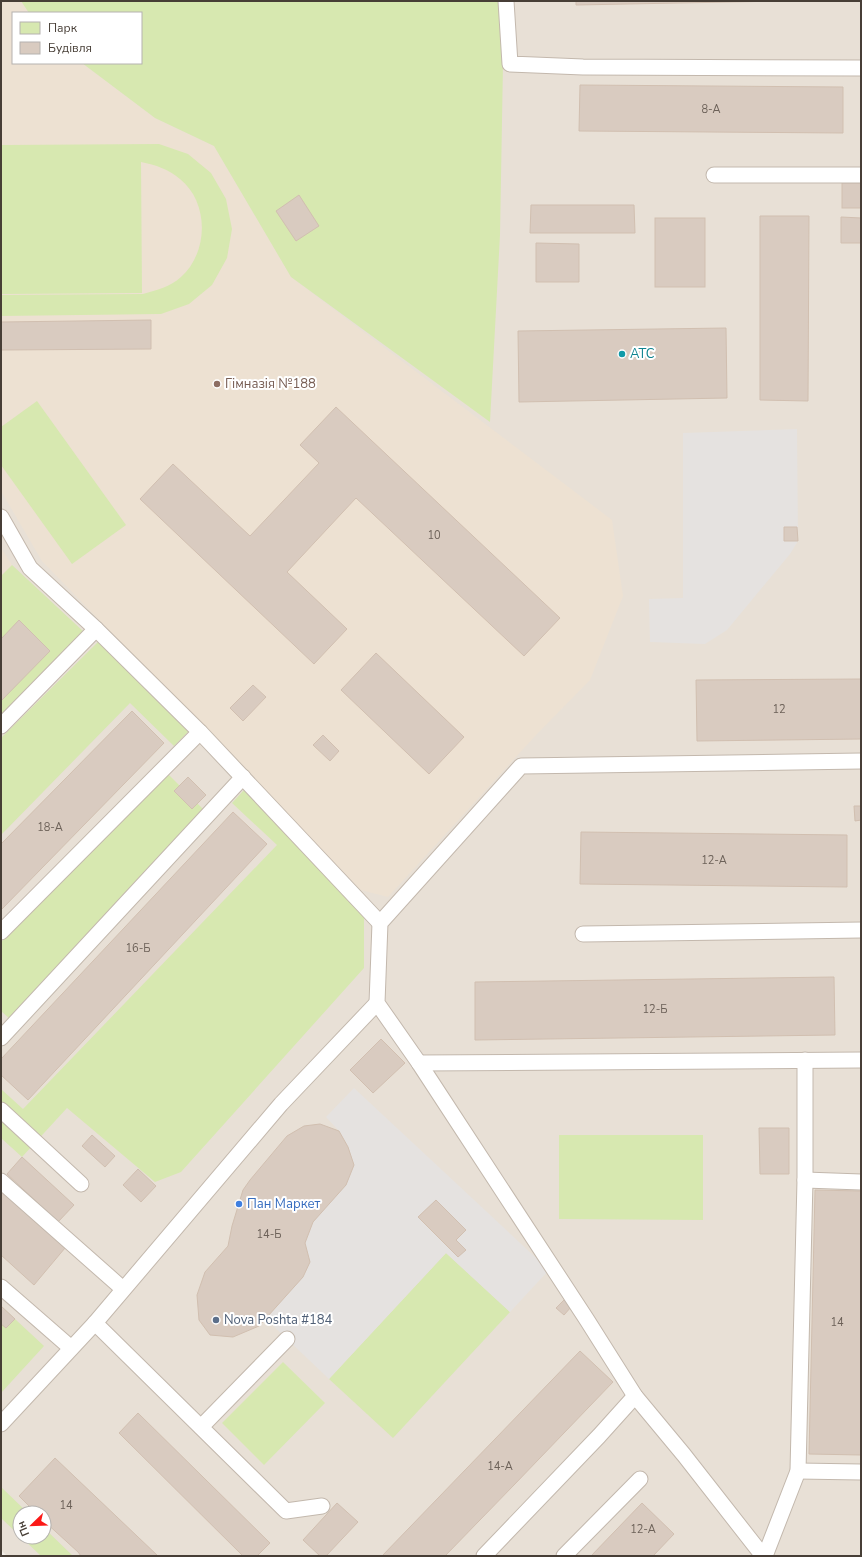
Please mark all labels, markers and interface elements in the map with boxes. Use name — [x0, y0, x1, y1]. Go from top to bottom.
legend — [12, 12, 142, 64]
text: Парк — [48, 20, 78, 36]
text: Будівля — [48, 40, 92, 56]
house number: 8-А — [701, 102, 721, 117]
place label: АТС — [630, 345, 655, 363]
marker: АТС — [617, 349, 627, 359]
place label: Гімназія №188 — [225, 375, 316, 393]
marker: Гімназія №188 — [212, 379, 222, 389]
house number: 10 — [427, 528, 441, 543]
house number: 12 — [772, 702, 786, 717]
house number: 18-А — [37, 820, 63, 835]
house number: 12-А — [701, 853, 727, 868]
house number: 16-Б — [125, 941, 151, 956]
house number: 12-Б — [642, 1002, 668, 1017]
place label: Пан Маркет — [247, 1195, 321, 1213]
marker: Пан Маркет — [234, 1199, 244, 1209]
house number: 14-Б — [256, 1227, 282, 1242]
place label: Nova Poshta #184 — [224, 1311, 333, 1329]
marker: Nova Poshta #184 — [211, 1315, 221, 1325]
house number: 14 — [830, 1315, 844, 1330]
house number: 14-А — [487, 1459, 513, 1474]
house number: 14 — [59, 1498, 73, 1513]
north arrow — [12, 1505, 52, 1545]
text: Пн — [13, 1519, 33, 1539]
house number: 12-А — [630, 1522, 656, 1537]

